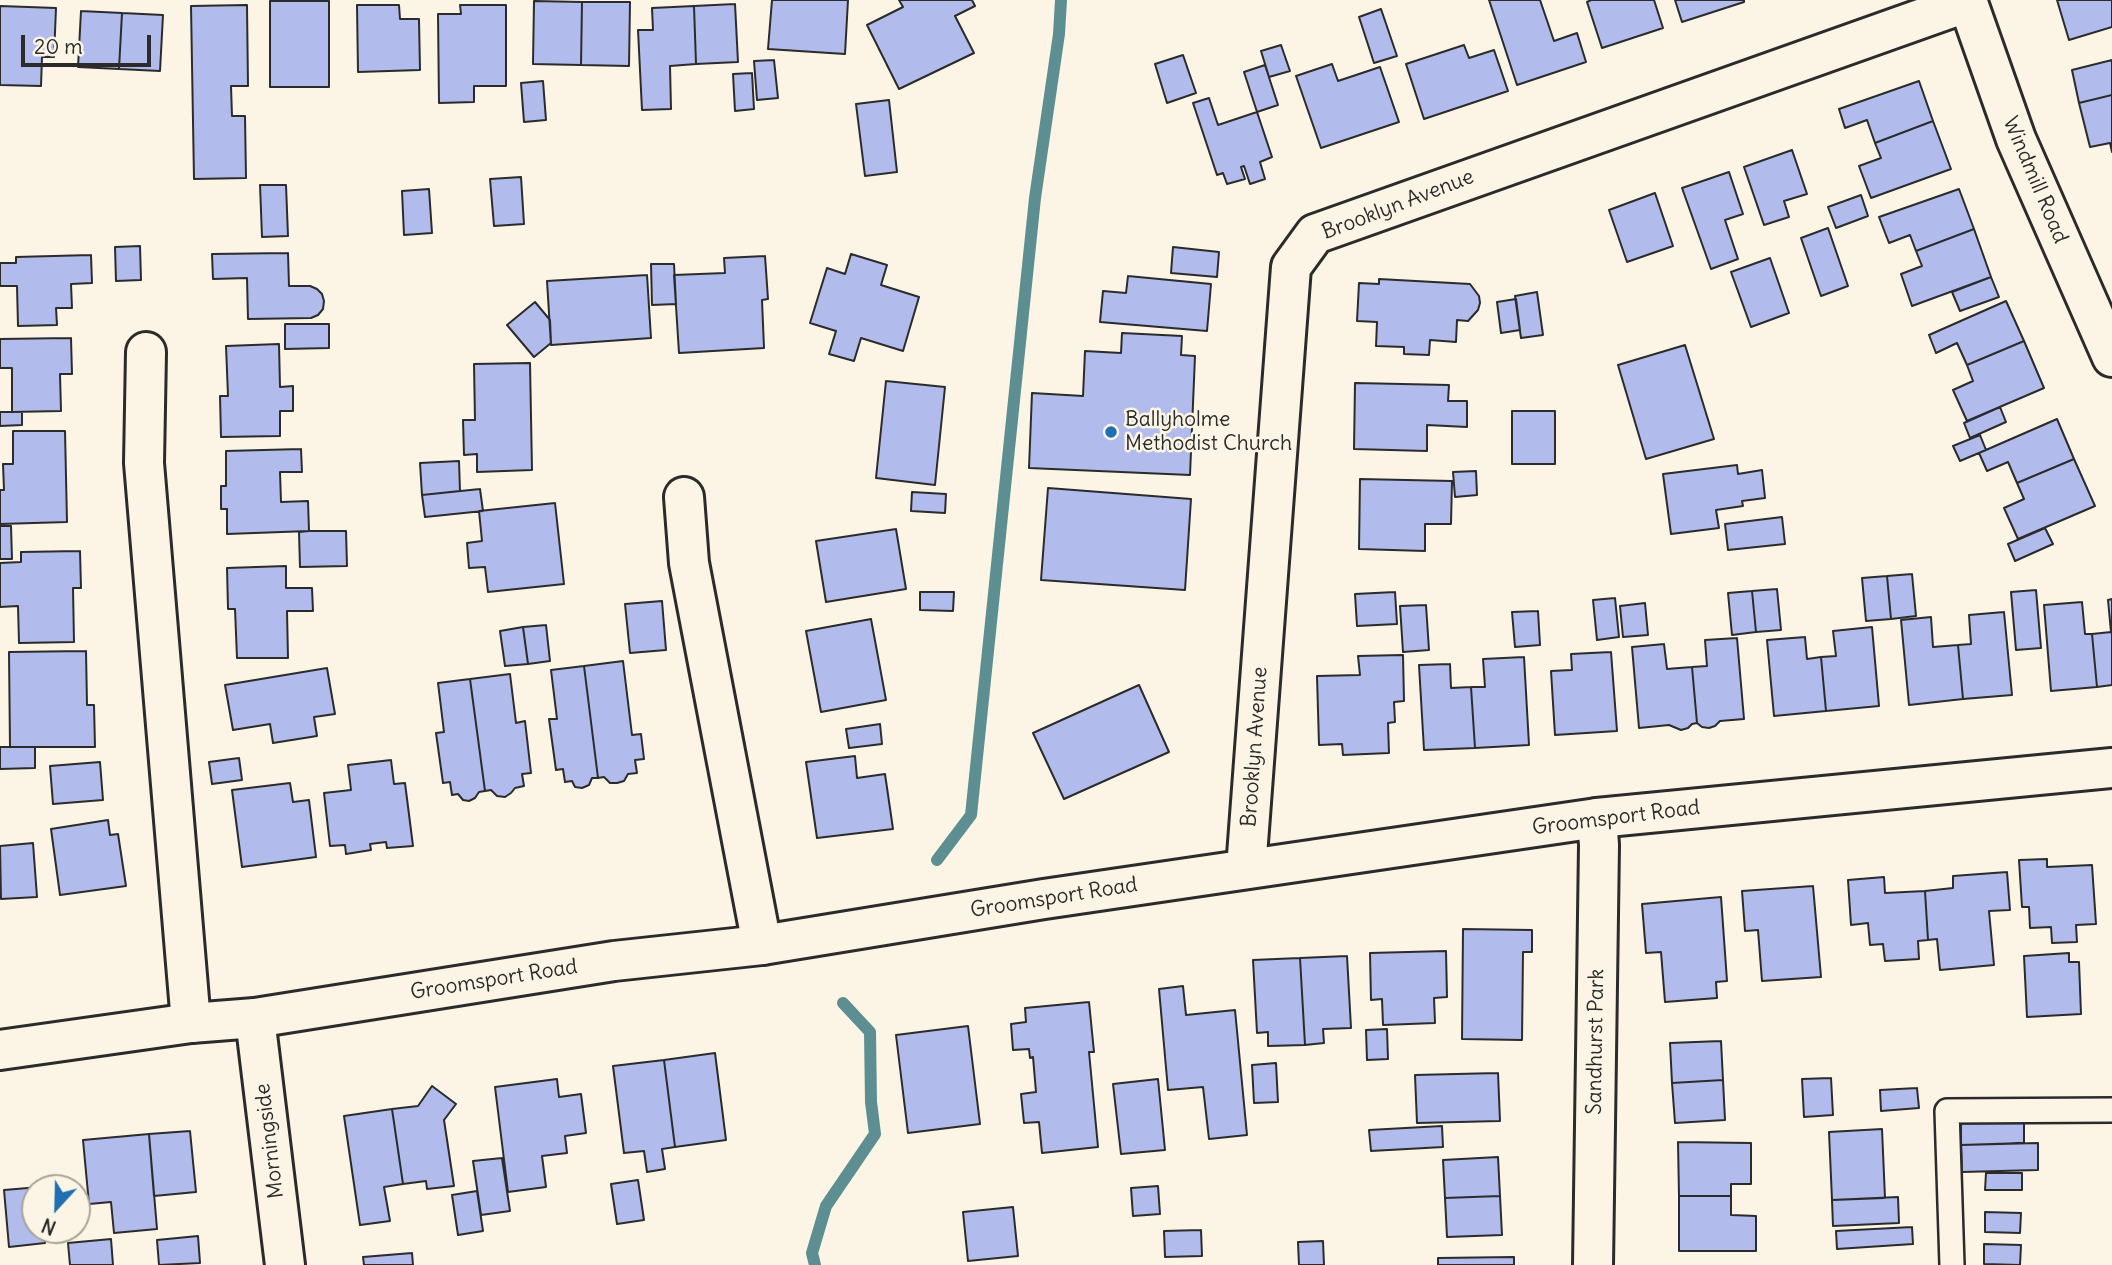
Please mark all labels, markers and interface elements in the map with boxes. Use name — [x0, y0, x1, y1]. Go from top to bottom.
scale bar — [24, 21, 154, 65]
text: 20 m — [34, 33, 83, 60]
street label: Windmill Road — [1997, 113, 2073, 247]
street label: Brooklyn Avenue — [1319, 164, 1477, 246]
place label: Ballyholme Methodist Church — [1125, 407, 1292, 457]
marker: Ballyholme Methodist Church — [1103, 424, 1119, 440]
street label: Brooklyn Avenue — [1237, 666, 1273, 828]
street label: Groomsport Road — [1531, 795, 1701, 841]
street label: Groomsport Road — [969, 872, 1139, 924]
street label: Groomsport Road — [409, 954, 579, 1006]
street label: Sandhurst Park — [1582, 969, 1610, 1115]
street label: Morningside — [250, 1082, 290, 1200]
north arrow — [21, 1174, 91, 1244]
text: N — [38, 1213, 59, 1240]

